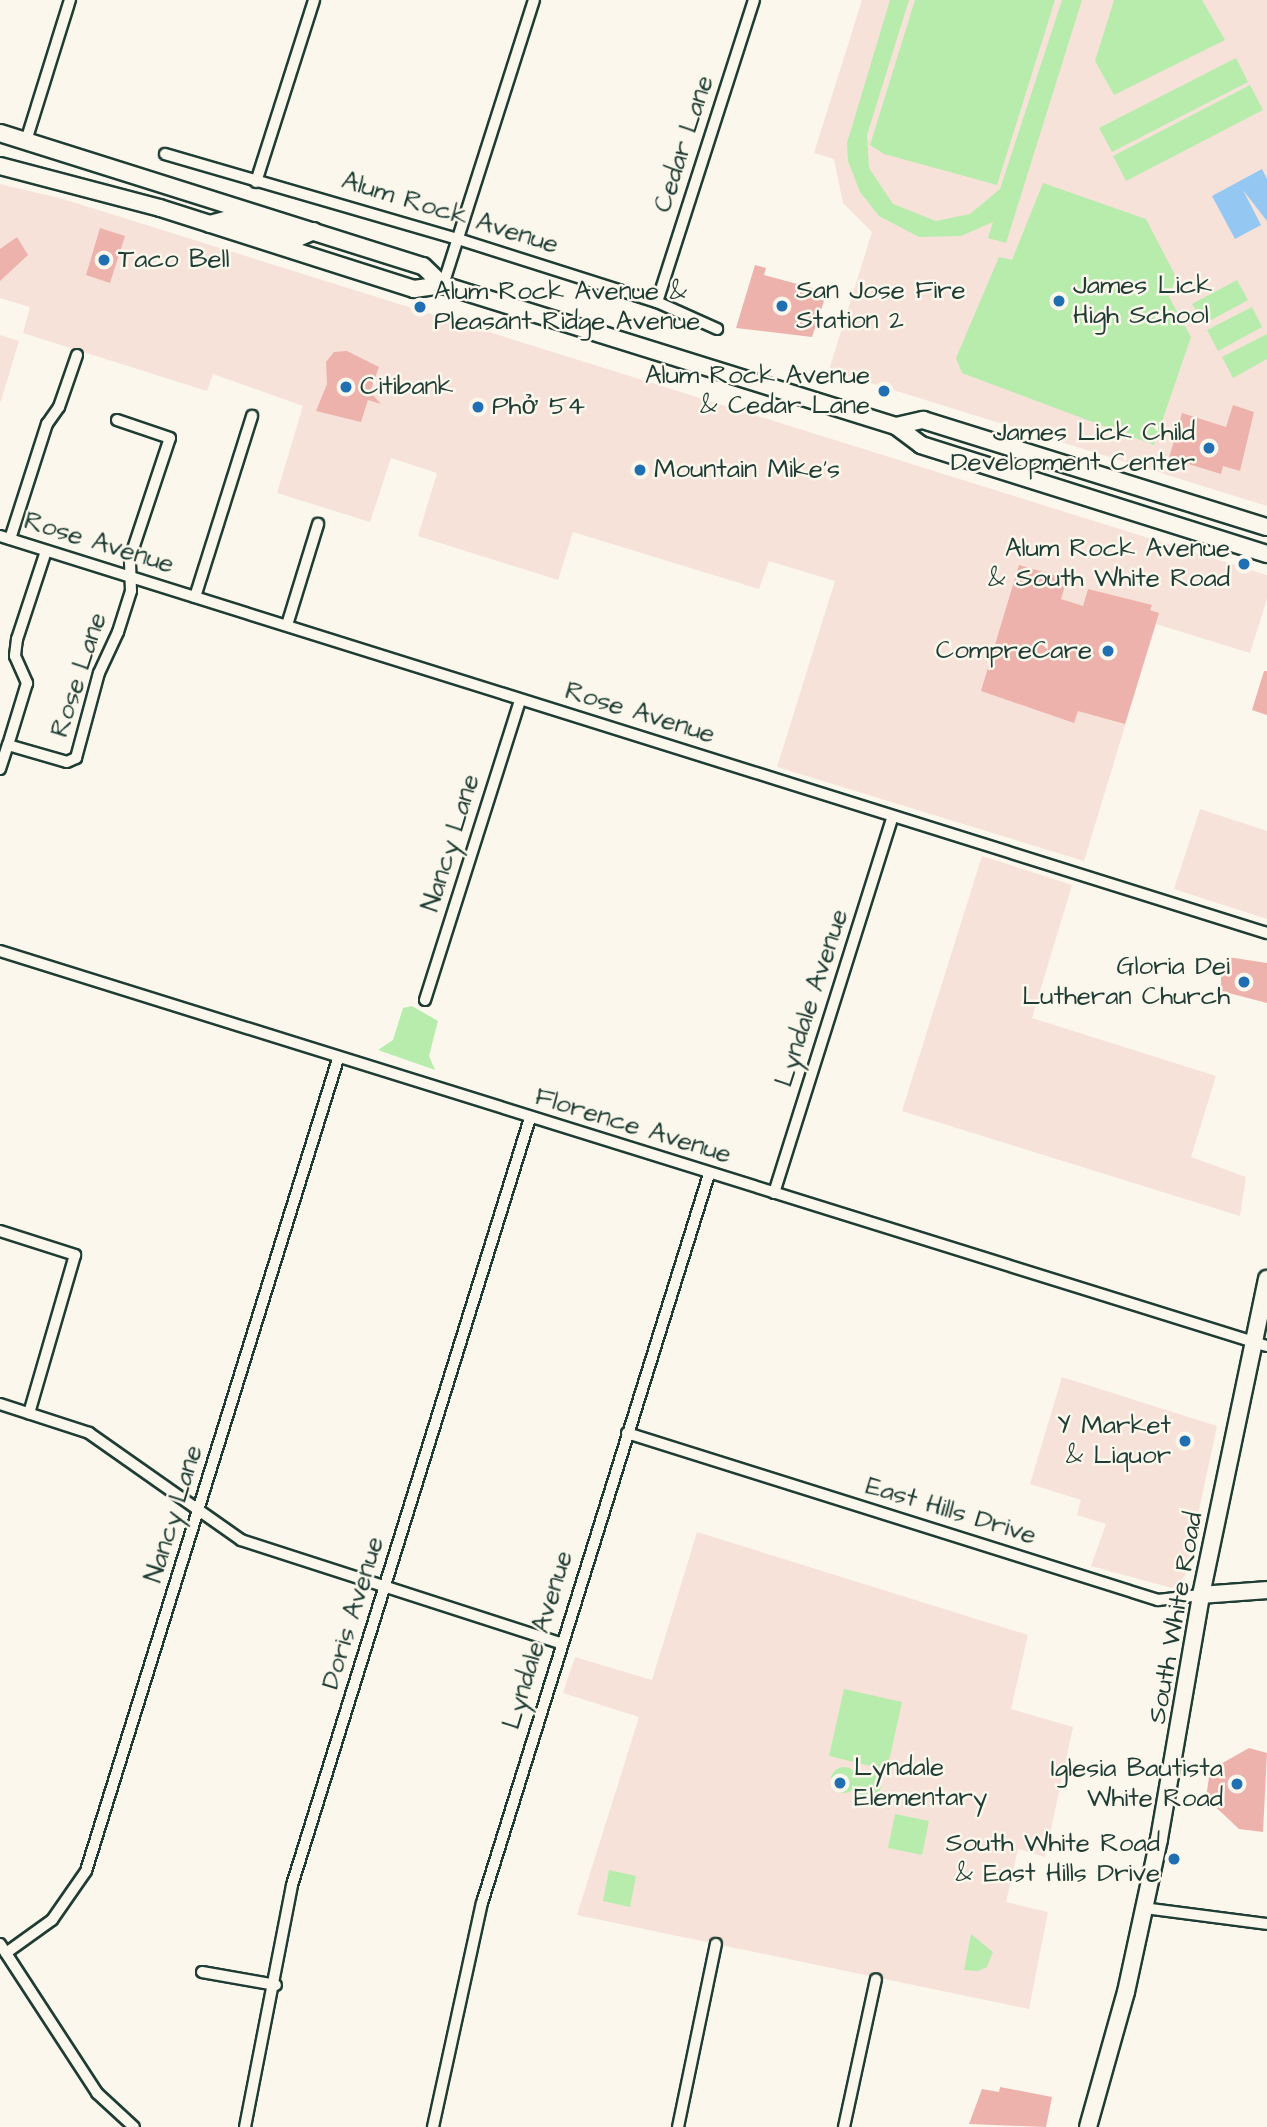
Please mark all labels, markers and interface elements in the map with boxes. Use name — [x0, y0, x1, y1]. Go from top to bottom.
street label: Cedar Lane — [647, 72, 721, 216]
street label: Alum Rock Avenue — [338, 165, 562, 261]
place label: Taco Bell — [118, 244, 230, 276]
marker: Taco Bell — [96, 252, 112, 268]
place label: James Lick High School — [1073, 270, 1212, 332]
place label: San Jose Fire Station 2 — [796, 275, 966, 336]
place label: Alum Rock Avenue & Pleasant Ridge Avenue — [434, 276, 700, 338]
marker: James Lick High School — [1051, 293, 1067, 309]
marker: San Jose Fire Station 2 — [774, 298, 790, 314]
marker: Alum Rock Avenue & Pleasant Ridge Avenue — [412, 299, 428, 315]
place label: Alum Rock Avenue & Cedar Lane — [645, 360, 870, 422]
place label: Citibank — [360, 371, 454, 403]
marker: Citibank — [338, 379, 354, 395]
marker: Alum Rock Avenue & Cedar Lane — [876, 383, 892, 399]
place label: Phở 54 — [492, 391, 585, 423]
marker: Phở 54 — [470, 399, 486, 415]
place label: James Lick Child Development Center — [951, 417, 1195, 478]
marker: James Lick Child Development Center — [1201, 440, 1217, 456]
place label: Mountain Mike's — [654, 454, 840, 486]
marker: Mountain Mike's — [632, 462, 648, 478]
street label: Rose Avenue — [20, 505, 178, 581]
place label: Alum Rock Avenue & South White Road — [988, 533, 1230, 594]
marker: Alum Rock Avenue & South White Road — [1236, 556, 1252, 572]
street label: Rose Lane — [44, 609, 114, 741]
place label: CompreCare — [936, 635, 1092, 667]
marker: CompreCare — [1098, 641, 1118, 661]
street label: Rose Avenue — [561, 675, 719, 751]
street label: Nancy Lane — [415, 771, 487, 915]
street label: Lyndale Avenue — [769, 905, 855, 1091]
place label: Gloria Dei Lutheran Church — [1022, 951, 1230, 1012]
marker: Gloria Dei Lutheran Church — [1236, 974, 1252, 990]
street label: Florence Avenue — [531, 1081, 735, 1171]
place label: Y Market & Liquor — [1057, 1410, 1171, 1472]
marker: Y Market & Liquor — [1177, 1433, 1193, 1449]
street label: Nancy Lane — [138, 1442, 210, 1586]
street label: East Hills Drive — [862, 1470, 1040, 1552]
street label: South White Road — [1142, 1510, 1210, 1726]
street label: Doris Avenue — [315, 1533, 391, 1693]
street label: Lyndale Avenue — [496, 1547, 580, 1733]
place label: Lyndale Elementary — [854, 1752, 987, 1814]
place label: Iglesia Bautista White Road — [1051, 1753, 1223, 1814]
marker: Lyndale Elementary — [832, 1775, 848, 1791]
marker: Iglesia Bautista White Road — [1229, 1776, 1245, 1792]
place label: South White Road & East Hills Drive — [946, 1828, 1160, 1890]
marker: South White Road & East Hills Drive — [1166, 1851, 1182, 1867]

